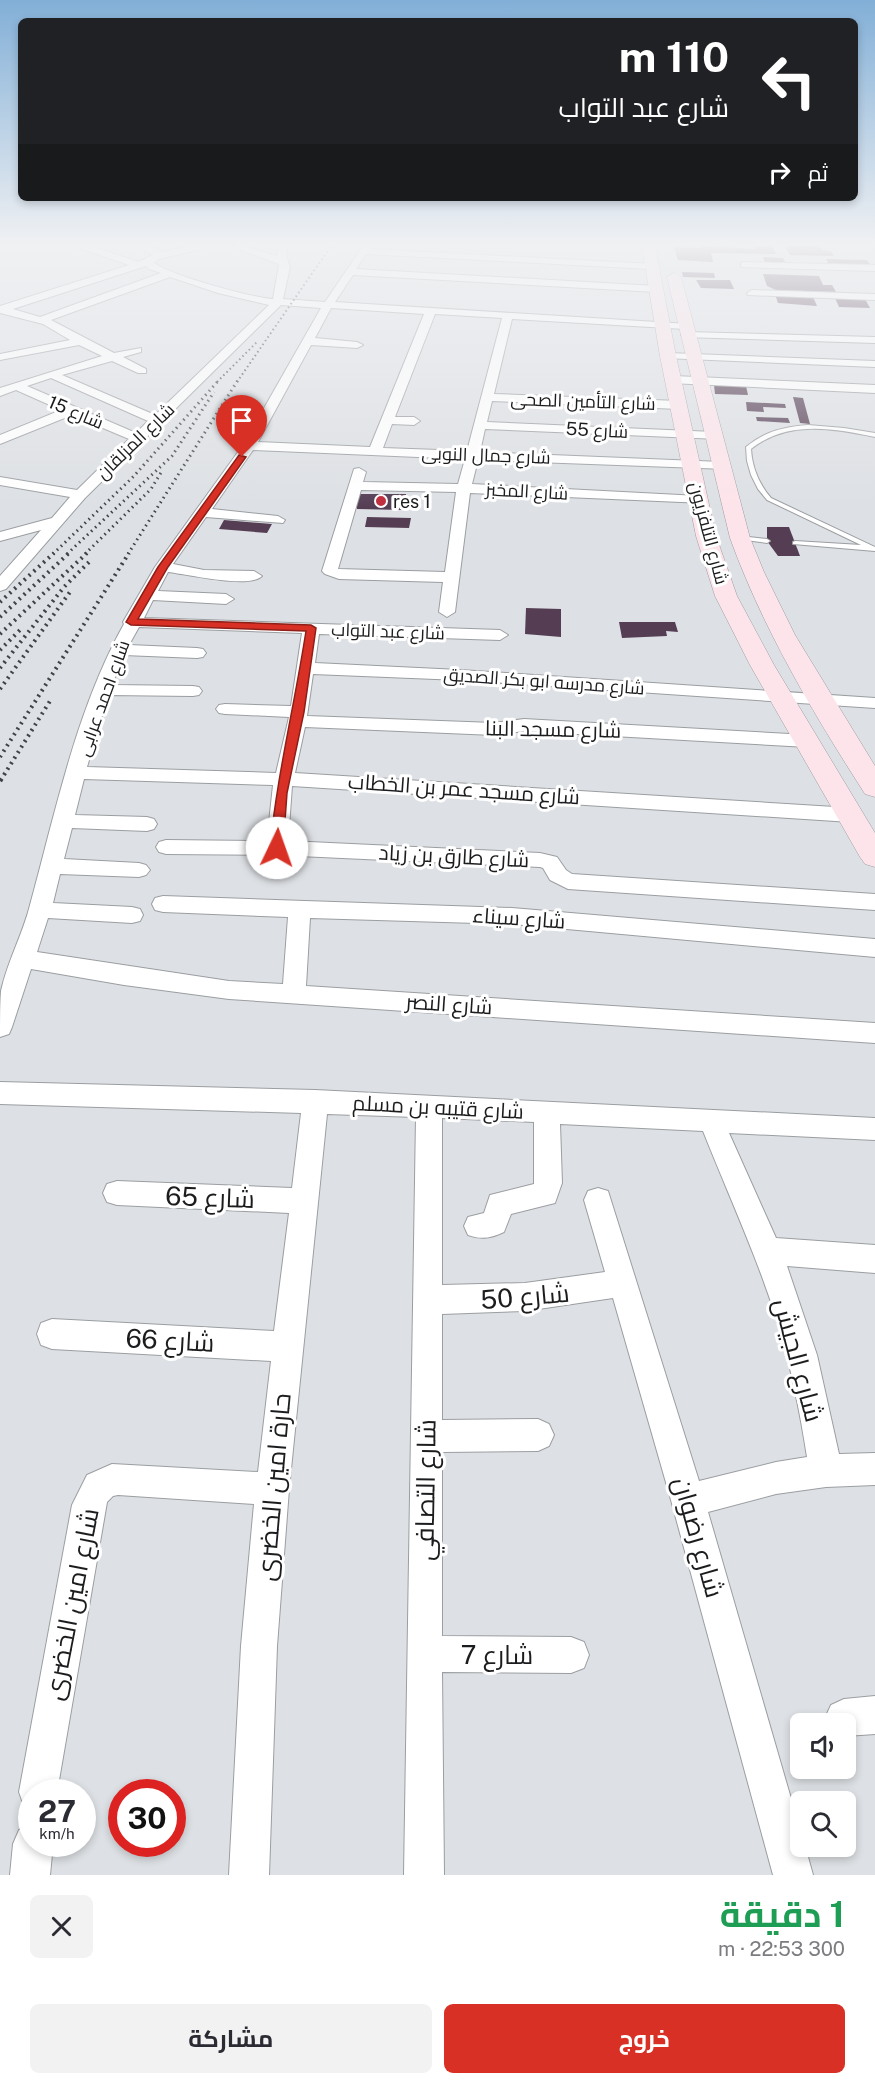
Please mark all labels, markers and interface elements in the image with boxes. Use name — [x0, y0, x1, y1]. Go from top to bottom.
text: 110 m — [619, 32, 729, 81]
icon: left — [750, 42, 828, 120]
text: شارع عبد التواب — [558, 91, 729, 123]
icon: right — [763, 156, 796, 189]
text: ثم — [808, 160, 828, 186]
street label: شارع التأمين الصحى — [510, 388, 656, 416]
street label: شارع 15 — [44, 391, 107, 435]
pin — [216, 395, 267, 457]
street label: شارع المزلقان — [92, 399, 180, 485]
icon: arrive — [225, 404, 258, 437]
street label: شارع 55 — [565, 418, 629, 444]
street label: شارع جمال النوبى — [421, 442, 551, 470]
street label: شارع المخبز — [484, 478, 569, 506]
street label: شارع التلفزيون — [683, 479, 733, 587]
place label: res 1 — [393, 491, 431, 512]
marker: res 1 — [374, 494, 388, 508]
street label: شارع عبد التواب — [331, 619, 445, 645]
street label: شارع احمد عرابى — [72, 637, 136, 760]
street label: شارع مدرسه ابو بكر الصديق — [443, 664, 645, 700]
street label: شارع مسجد البنا — [485, 715, 621, 745]
street label: شارع مسجد عمر بن الخطاب — [347, 768, 581, 812]
position arrow — [245, 816, 309, 880]
street label: شارع طارق بن زياد — [378, 840, 530, 874]
street label: شارع سيناء — [472, 902, 566, 936]
street label: شارع النصر — [404, 988, 493, 1021]
street label: شارع قتيبه بن مسلم — [352, 1090, 524, 1126]
street label: شارع 65 — [165, 1180, 255, 1216]
street label: شارع 50 — [479, 1277, 571, 1317]
street label: شارع الجيش — [766, 1295, 830, 1426]
street label: شارع 66 — [125, 1322, 215, 1360]
street label: حارة امين الخضرى — [249, 1392, 298, 1582]
street label: شارع التصافي — [408, 1419, 448, 1561]
street label: شارع رضوان — [665, 1473, 731, 1602]
street label: شارع امين الخضرى — [37, 1505, 107, 1703]
street label: شارع 7 — [461, 1639, 533, 1672]
map controls — [790, 1713, 856, 1857]
button: sound — [790, 1713, 856, 1779]
speed limit sign: 30 — [108, 1779, 186, 1857]
button: search — [790, 1791, 856, 1857]
text: 27 — [38, 1793, 76, 1829]
text: km/h — [39, 1825, 75, 1842]
text: 1 دقيقة — [720, 1893, 845, 1935]
button: close — [30, 1895, 93, 1958]
text: 300 m · 22:53 — [718, 1937, 845, 1961]
button: مشاركة — [30, 2004, 432, 2073]
button: خروج — [444, 2004, 845, 2073]

